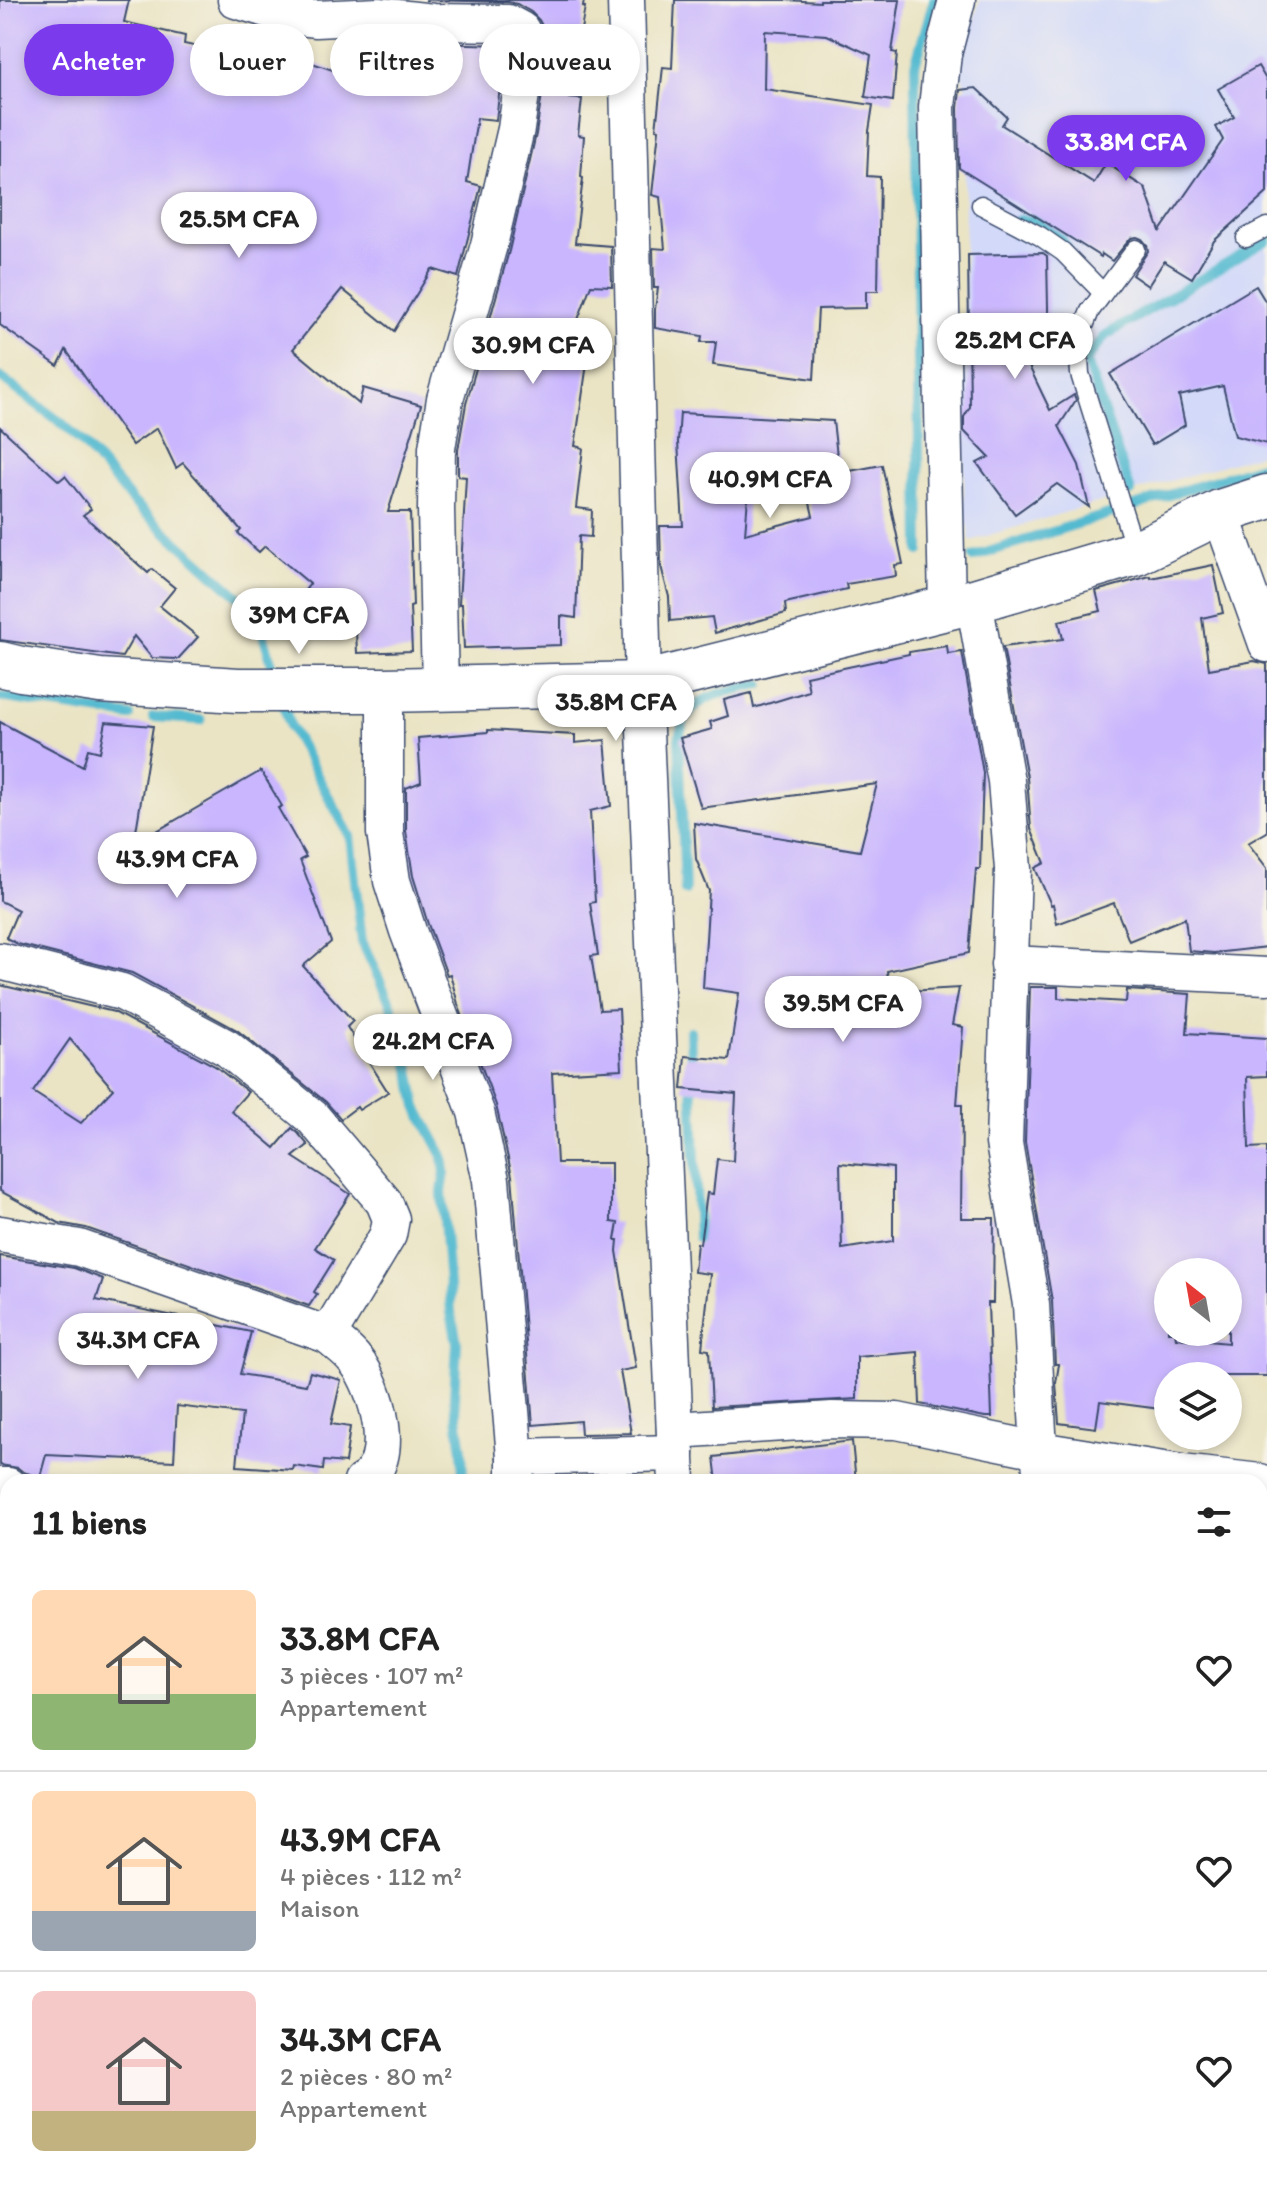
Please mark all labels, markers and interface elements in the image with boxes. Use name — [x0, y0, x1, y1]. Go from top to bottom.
chip: Acheter — [24, 24, 174, 96]
chip: Louer — [190, 24, 314, 96]
chip: Filtres — [330, 24, 463, 96]
chip: Nouveau — [479, 24, 640, 96]
pin: 33.8M CFA — [1034, 115, 1218, 183]
text: 33.8M CFA — [1065, 125, 1187, 157]
pin: 25.5M CFA — [147, 192, 331, 260]
text: 25.5M CFA — [179, 202, 299, 234]
pin: 25.2M CFA — [923, 313, 1107, 381]
pin: 30.9M CFA — [441, 318, 625, 386]
text: 25.2M CFA — [955, 323, 1075, 355]
text: 30.9M CFA — [471, 328, 595, 360]
pin: 40.9M CFA — [678, 452, 862, 520]
text: 40.9M CFA — [708, 462, 832, 494]
pin: 39M CFA — [225, 588, 373, 656]
text: 39M CFA — [249, 598, 349, 630]
pin: 35.8M CFA — [524, 675, 708, 743]
text: 35.8M CFA — [555, 685, 677, 717]
pin: 43.9M CFA — [85, 832, 269, 900]
text: 43.9M CFA — [116, 842, 238, 874]
pin: 39.5M CFA — [751, 976, 935, 1044]
text: 39.5M CFA — [783, 986, 903, 1018]
pin: 24.2M CFA — [341, 1014, 525, 1082]
text: 24.2M CFA — [372, 1024, 494, 1056]
north arrow — [1154, 1258, 1242, 1346]
map controls — [1154, 1258, 1242, 1450]
pin: 34.3M CFA — [46, 1313, 230, 1381]
text: 34.3M CFA — [76, 1323, 200, 1355]
button: layers — [1154, 1362, 1242, 1450]
icon: filters — [1192, 1500, 1236, 1544]
text: 11 biens — [32, 1502, 147, 1543]
text: 33.8M CFA — [280, 1618, 439, 1659]
icon: home — [96, 1622, 192, 1718]
icon: heart — [1192, 1648, 1236, 1692]
text: 3 pièces · 107 m² — [280, 1659, 463, 1691]
text: Appartement — [280, 1691, 427, 1723]
text: 43.9M CFA — [280, 1819, 440, 1860]
icon: home — [96, 1823, 192, 1919]
icon: heart — [1192, 1849, 1236, 1893]
text: 4 pièces · 112 m² — [280, 1860, 462, 1892]
text: Maison — [280, 1892, 359, 1924]
text: 34.3M CFA — [280, 2019, 441, 2060]
icon: home — [96, 2023, 192, 2119]
icon: heart — [1192, 2049, 1236, 2093]
text: 2 pièces · 80 m² — [280, 2060, 452, 2092]
text: Appartement — [280, 2092, 427, 2124]

